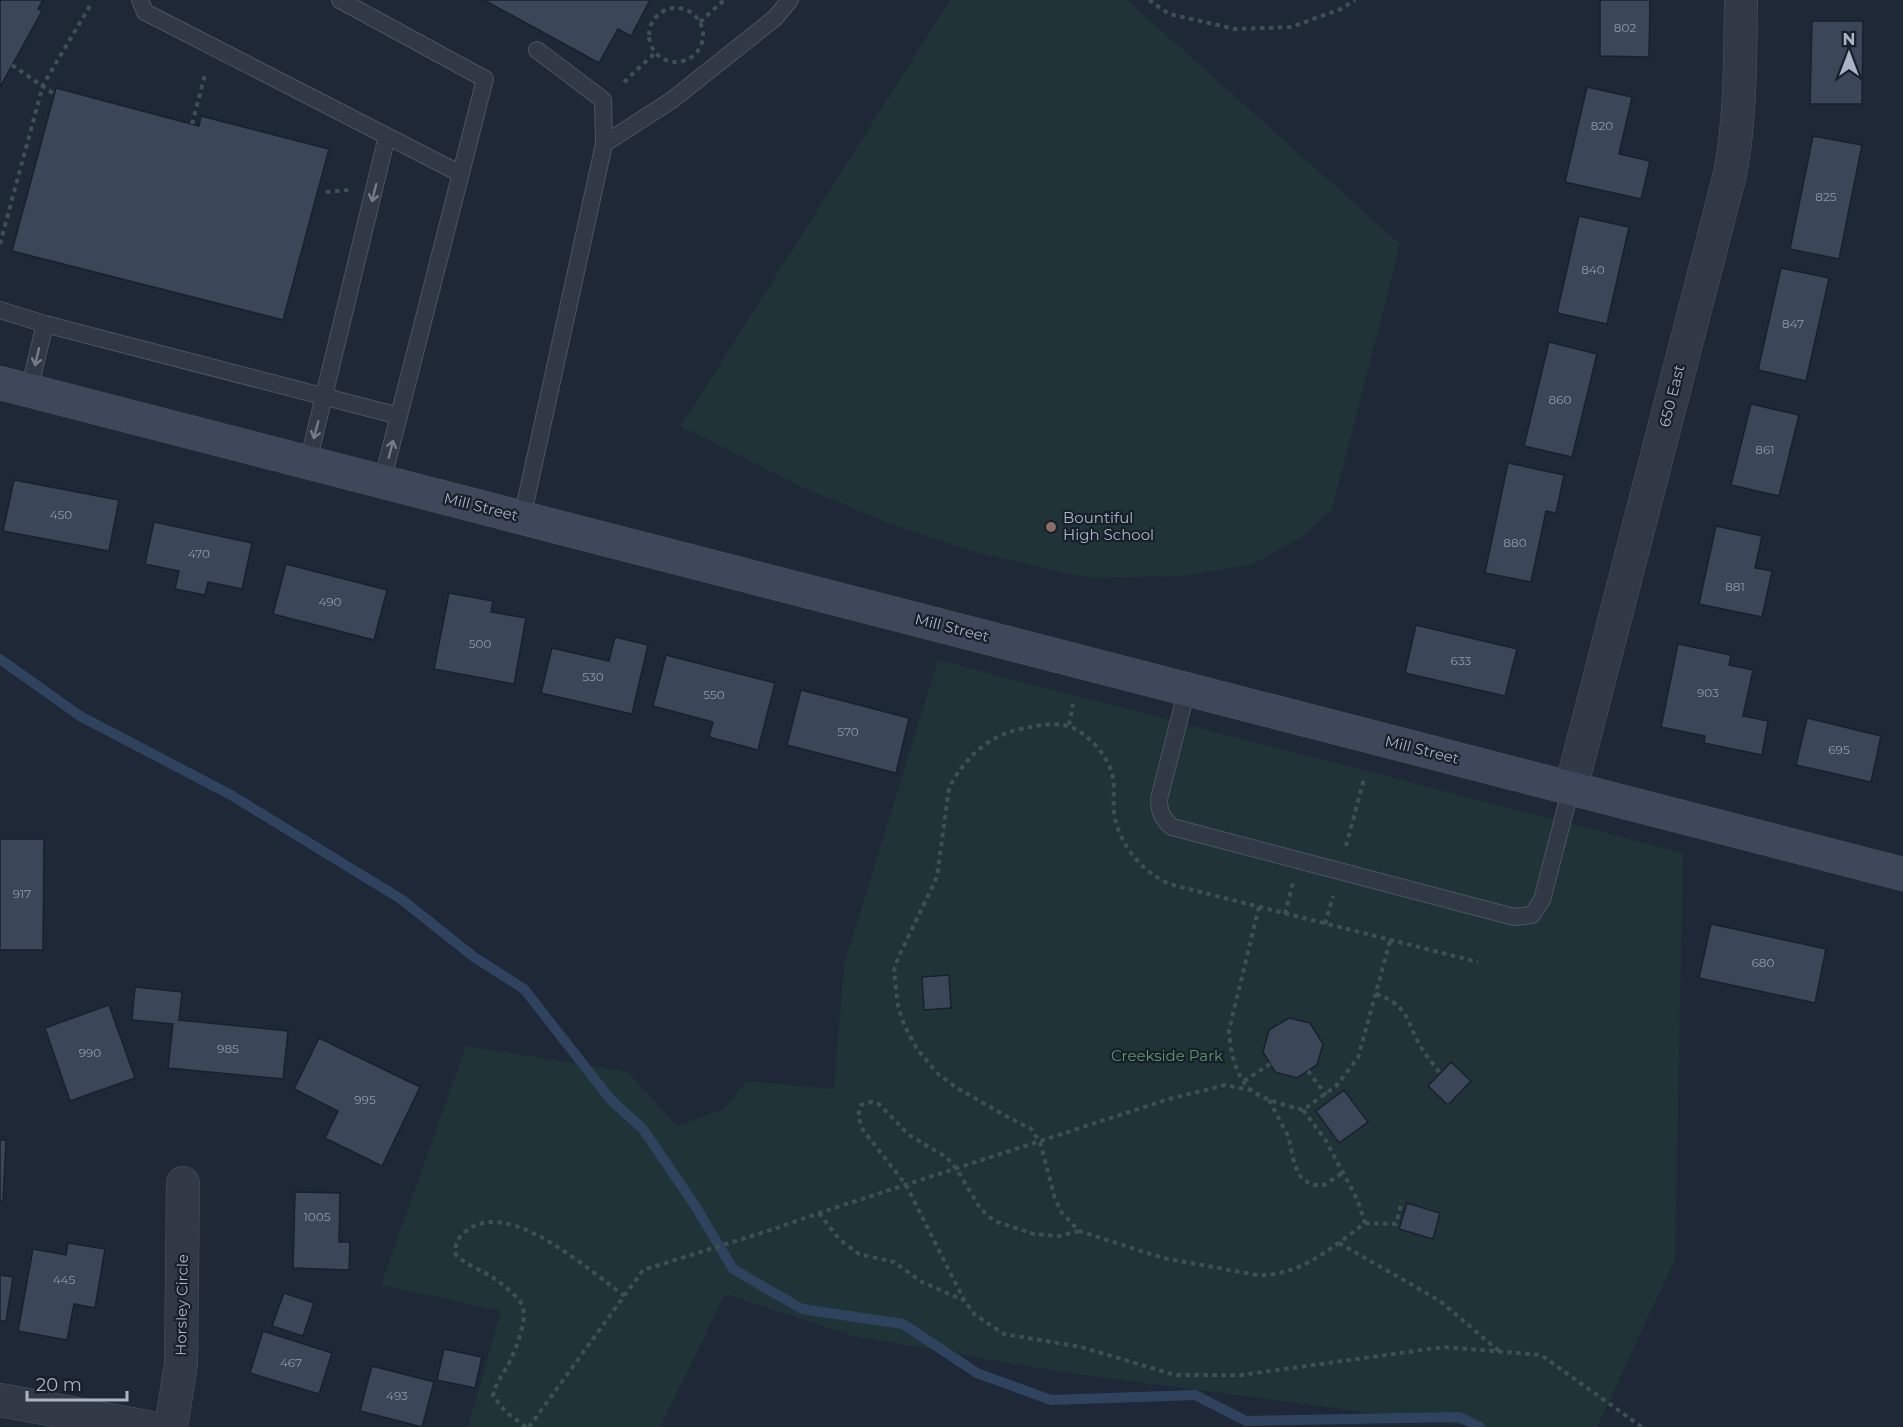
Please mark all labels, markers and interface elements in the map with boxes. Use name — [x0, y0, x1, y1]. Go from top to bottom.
house number: 802 — [1614, 20, 1636, 35]
north arrow — [1819, 24, 1879, 84]
text: N — [1843, 30, 1855, 49]
house number: 820 — [1591, 118, 1613, 133]
one-way arrow — [367, 183, 379, 202]
house number: 825 — [1815, 189, 1837, 204]
house number: 840 — [1581, 262, 1605, 277]
house number: 847 — [1782, 316, 1804, 331]
one-way arrow — [30, 347, 42, 366]
street label: 650 East — [1655, 363, 1688, 429]
house number: 860 — [1549, 392, 1572, 407]
one-way arrow — [310, 420, 322, 439]
one-way arrow — [385, 440, 397, 459]
house number: 861 — [1755, 442, 1775, 457]
street label: Mill Street — [442, 488, 520, 525]
house number: 450 — [50, 507, 72, 522]
place label: Bountiful High School — [1063, 508, 1154, 544]
marker: Bountiful High School — [1044, 520, 1058, 534]
house number: 880 — [1503, 535, 1527, 550]
house number: 470 — [188, 546, 210, 561]
house number: 881 — [1725, 579, 1745, 594]
house number: 490 — [318, 594, 342, 609]
street label: Mill Street — [913, 609, 991, 646]
house number: 500 — [469, 636, 491, 651]
house number: 633 — [1451, 653, 1472, 668]
house number: 530 — [582, 669, 604, 684]
house number: 903 — [1697, 685, 1719, 700]
house number: 550 — [703, 687, 725, 702]
house number: 570 — [837, 724, 859, 739]
street label: Mill Street — [1383, 731, 1461, 768]
house number: 695 — [1828, 742, 1850, 757]
house number: 917 — [13, 886, 31, 901]
house number: 680 — [1752, 955, 1775, 970]
house number: 985 — [217, 1041, 239, 1056]
house number: 990 — [79, 1045, 101, 1060]
park label: Creekside Park — [1111, 1046, 1223, 1065]
house number: 995 — [354, 1092, 376, 1107]
house number: 1005 — [303, 1209, 331, 1224]
street label: Horsley Circle — [171, 1254, 192, 1356]
house number: 445 — [53, 1272, 76, 1287]
house number: 467 — [280, 1355, 302, 1370]
scale bar — [27, 1364, 128, 1402]
text: 20 m — [36, 1374, 82, 1396]
house number: 493 — [386, 1388, 408, 1403]

